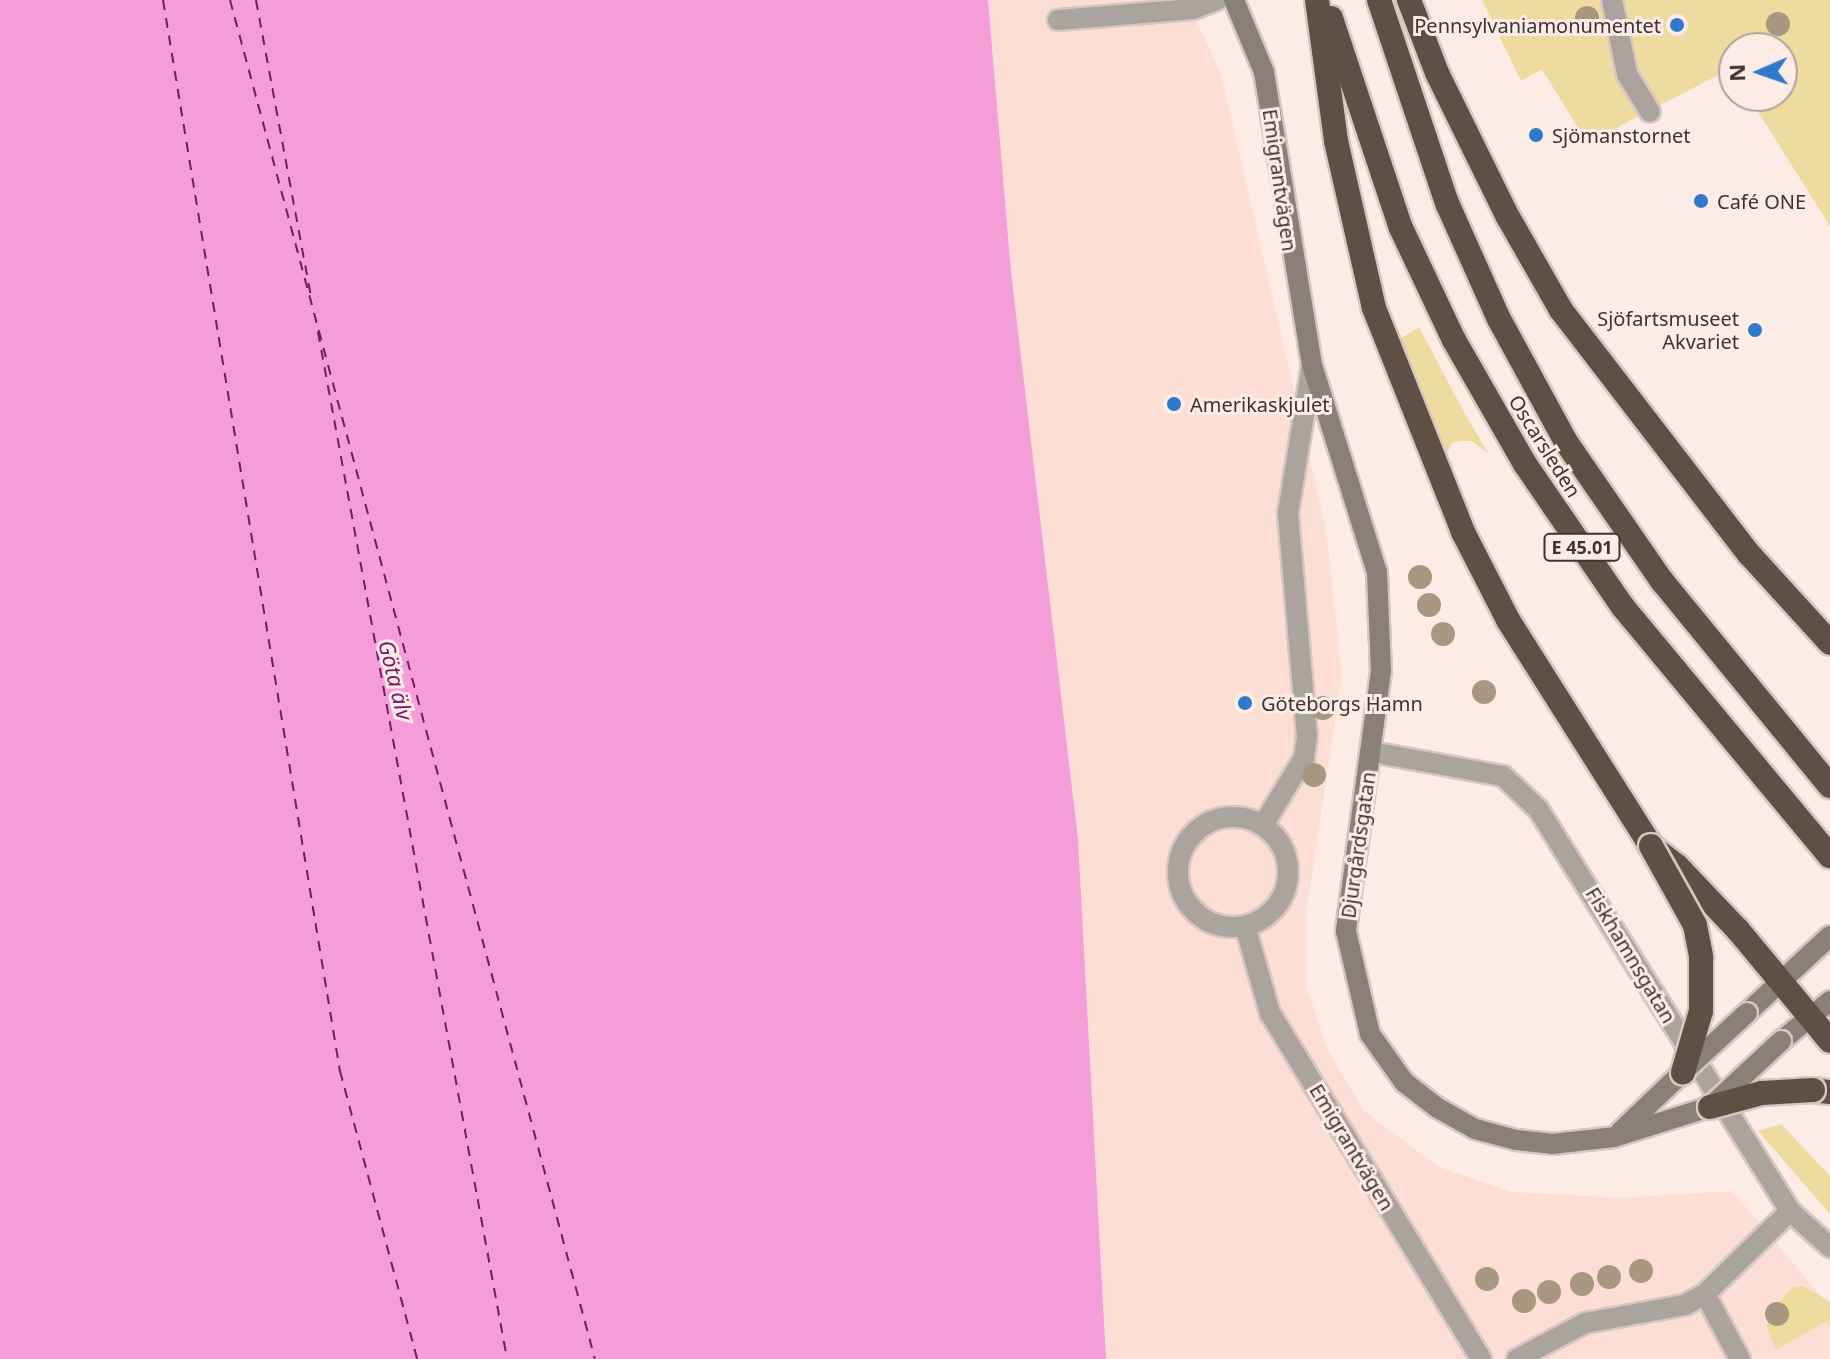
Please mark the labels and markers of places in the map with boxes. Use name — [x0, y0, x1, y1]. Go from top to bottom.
place label: Pennsylvaniamonumentet — [1414, 13, 1661, 37]
marker: Pennsylvaniamonumentet — [1668, 16, 1686, 34]
place label: Sjömanstornet — [1552, 123, 1691, 147]
marker: Sjömanstornet — [1527, 126, 1545, 144]
place label: Café ONE — [1717, 189, 1806, 213]
marker: Café ONE — [1692, 192, 1710, 210]
place label: Sjöfartsmuseet Akvariet — [1597, 306, 1739, 353]
marker: Sjöfartsmuseet Akvariet — [1746, 321, 1764, 339]
place label: Amerikaskjulet — [1190, 392, 1330, 416]
marker: Amerikaskjulet — [1165, 395, 1183, 413]
place label: Göteborgs Hamn — [1261, 691, 1423, 715]
marker: Göteborgs Hamn — [1236, 694, 1254, 712]

